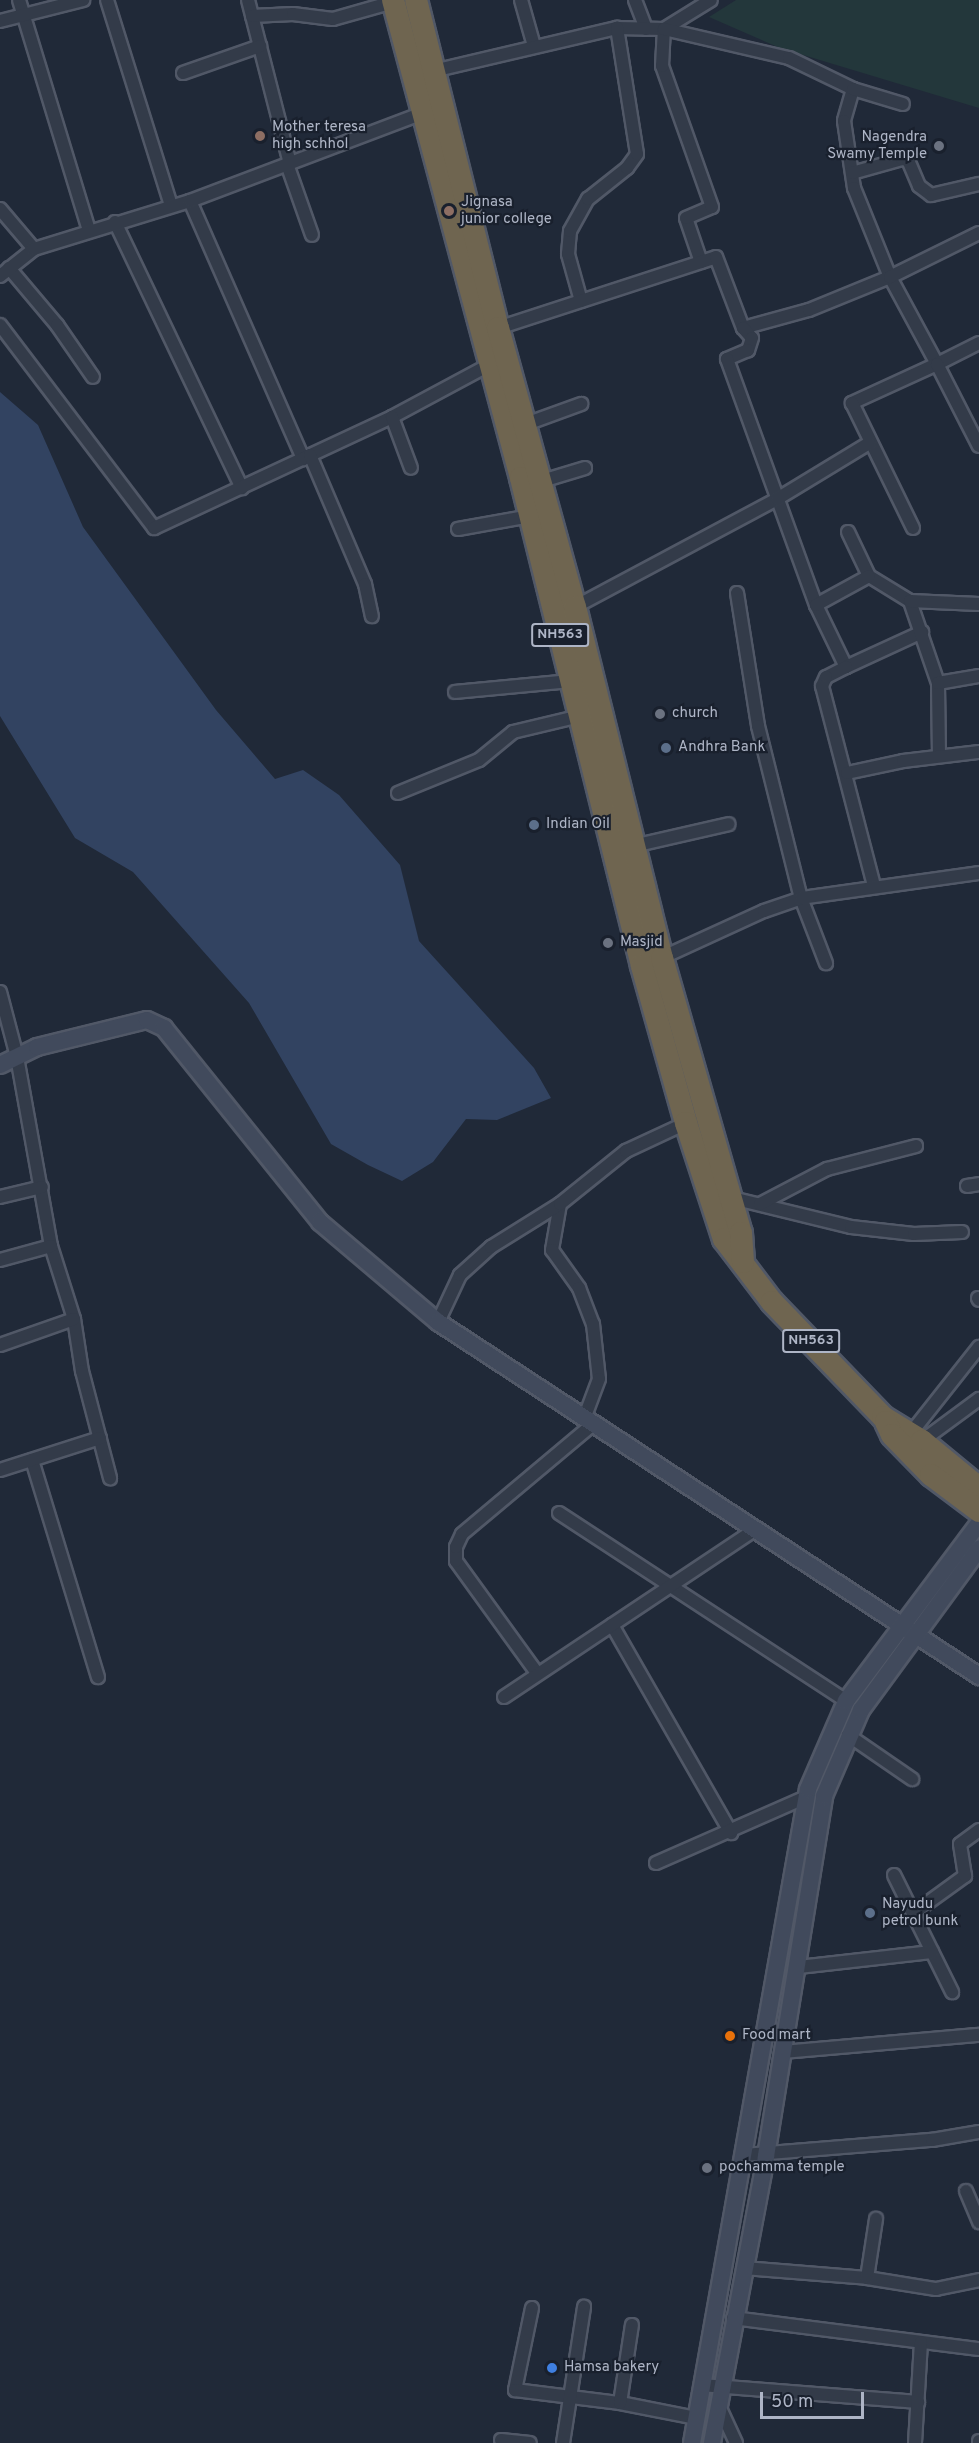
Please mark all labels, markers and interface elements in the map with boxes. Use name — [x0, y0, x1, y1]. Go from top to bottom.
place label: Mother teresa high schhol — [272, 118, 366, 153]
place label: Nagendra Swamy Temple — [827, 128, 927, 163]
marker: Mother teresa high schhol — [253, 129, 267, 143]
marker: Nagendra Swamy Temple — [932, 139, 946, 153]
place label: Jignasa junior college — [461, 193, 552, 228]
marker: Jignasa junior college — [442, 204, 456, 218]
road number: NH563 — [530, 624, 590, 646]
place label: church — [672, 705, 718, 723]
marker: church — [653, 707, 667, 721]
place label: Andhra Bank — [678, 739, 765, 757]
marker: Andhra Bank — [659, 741, 673, 755]
place label: Indian Oil — [546, 816, 610, 834]
marker: Indian Oil — [527, 818, 541, 832]
place label: Masjid — [620, 934, 663, 952]
marker: Masjid — [601, 936, 615, 950]
road number: NH563 — [781, 1330, 841, 1352]
place label: Nayudu petrol bunk — [882, 1895, 958, 1930]
marker: Nayudu petrol bunk — [863, 1906, 877, 1920]
place label: Food mart — [742, 2027, 811, 2045]
marker: Food mart — [723, 2029, 737, 2043]
place label: pochamma temple — [719, 2159, 845, 2177]
marker: pochamma temple — [700, 2161, 714, 2175]
place label: Hamsa bakery — [564, 2359, 659, 2377]
marker: Hamsa bakery — [545, 2361, 559, 2375]
scale bar — [763, 2380, 866, 2418]
text: 50 m — [771, 2391, 813, 2414]

